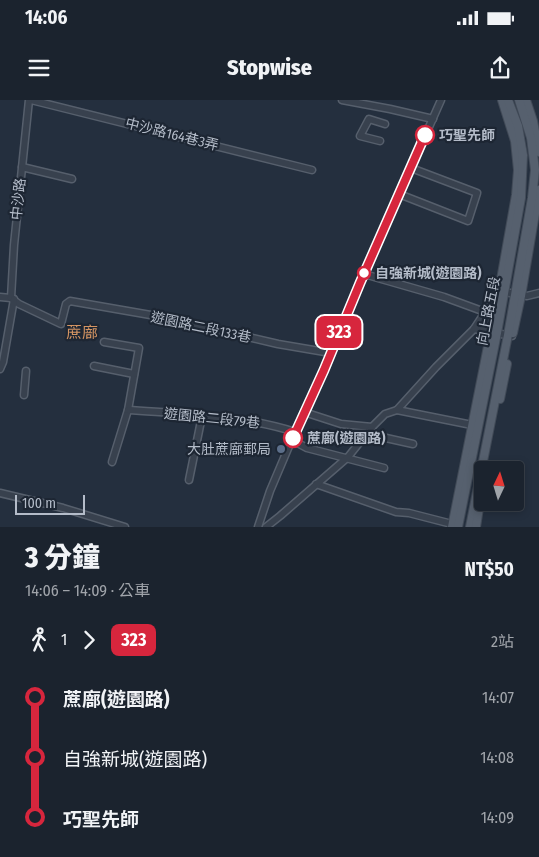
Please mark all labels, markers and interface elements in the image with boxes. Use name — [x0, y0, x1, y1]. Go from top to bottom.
text: 14:06 — [25, 6, 67, 29]
icon: menu — [25, 54, 53, 82]
text: Stopwise — [227, 54, 312, 81]
icon: share — [486, 54, 514, 82]
street label: 中沙路164巷3弄 — [123, 115, 220, 154]
marker: 巧聖先師 — [415, 125, 435, 145]
place label: 巧聖先師 — [439, 127, 495, 144]
street label: 中沙路 — [8, 177, 29, 221]
place label: 自強新城(遊園路) — [375, 265, 481, 282]
marker: 自強新城(遊園路) — [357, 266, 371, 280]
street label: 向上路五段 — [473, 275, 504, 347]
street label: 遊園路二段133巷 — [149, 309, 253, 346]
line badge: 323 — [310, 316, 368, 348]
text: 323 — [326, 321, 352, 343]
district label: 蔗廍 — [66, 323, 98, 342]
street label: 遊園路二段79巷 — [163, 405, 261, 432]
marker: 蔗廍(遊園路) — [283, 428, 303, 448]
place label: 蔗廍(遊園路) — [307, 430, 385, 447]
place label: 大肚蔗廍郵局 — [187, 441, 271, 458]
marker: 大肚蔗廍郵局 — [275, 443, 287, 455]
north arrow — [474, 461, 524, 511]
map controls — [474, 461, 524, 511]
scale bar — [15, 492, 85, 515]
text: 100 m — [22, 495, 56, 512]
text: 3 分鐘 — [25, 541, 100, 574]
text: NT$50 — [465, 558, 514, 581]
text: 14:06 – 14:09 · 公車 — [25, 581, 150, 600]
icon: walk — [25, 626, 53, 654]
icon: forward — [75, 626, 103, 654]
text: 323 — [121, 629, 146, 651]
text: 1 — [61, 630, 67, 649]
text: 2站 — [491, 632, 514, 651]
text: 蔗廍(遊園路) — [63, 688, 169, 711]
text: 14:07 — [482, 688, 514, 707]
text: 自強新城(遊園路) — [63, 748, 207, 771]
text: 14:08 — [480, 748, 514, 767]
text: 巧聖先師 — [63, 808, 139, 831]
text: 14:09 — [481, 808, 514, 827]

